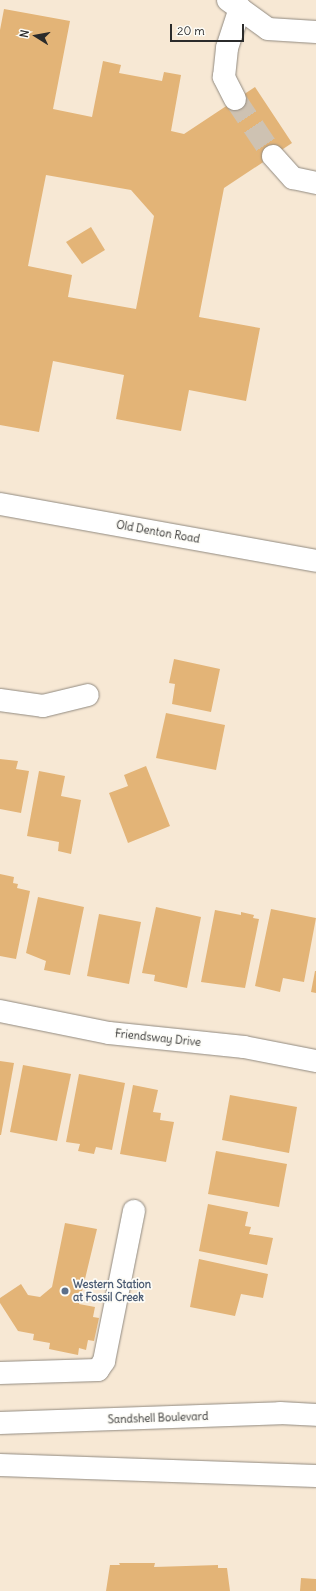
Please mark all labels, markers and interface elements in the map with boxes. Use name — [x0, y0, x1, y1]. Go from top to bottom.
north arrow — [16, 16, 56, 56]
scale bar — [172, 16, 246, 42]
text: 20 m — [177, 23, 205, 38]
text: N — [17, 29, 32, 39]
street label: Old Denton Road — [115, 518, 201, 546]
street label: Friendsway Drive — [114, 1027, 202, 1049]
place label: Western Station at Fossil Creek — [73, 1278, 151, 1304]
marker: Western Station at Fossil Creek — [60, 1286, 70, 1296]
street label: Sandshell Boulevard — [107, 1410, 209, 1426]

